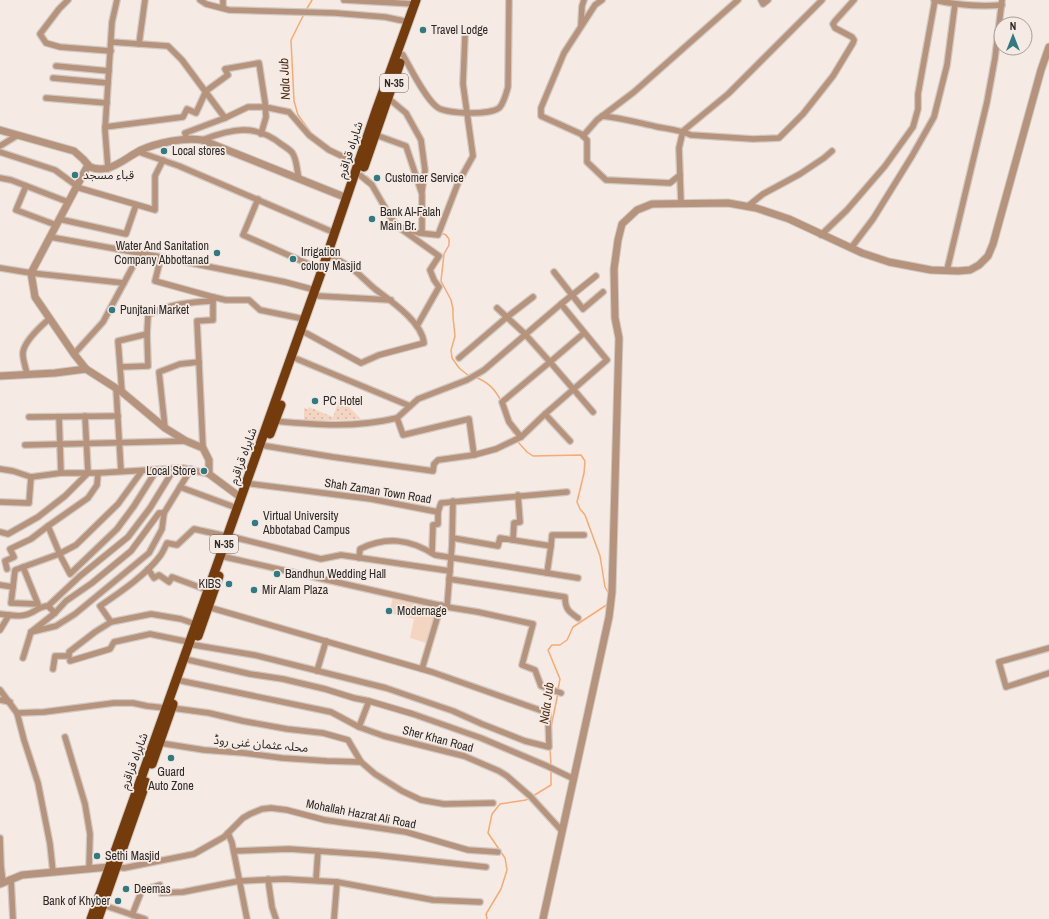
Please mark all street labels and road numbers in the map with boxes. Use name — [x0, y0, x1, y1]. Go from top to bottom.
road number: N-35 — [380, 74, 408, 92]
street label: شاہراہ قراقرم — [333, 119, 368, 181]
street label: شاہراہ قراقرم — [225, 425, 262, 487]
street label: Shah Zaman Town Road — [323, 475, 433, 507]
road number: N-35 — [210, 535, 238, 553]
street label: Sher Khan Road — [401, 722, 475, 756]
street label: شاہراہ قراقرم — [116, 730, 153, 792]
street label: محلہ عثمان غنی روڈ — [213, 732, 309, 756]
street label: Mohallah Hazrat Ali Road — [305, 796, 417, 832]

